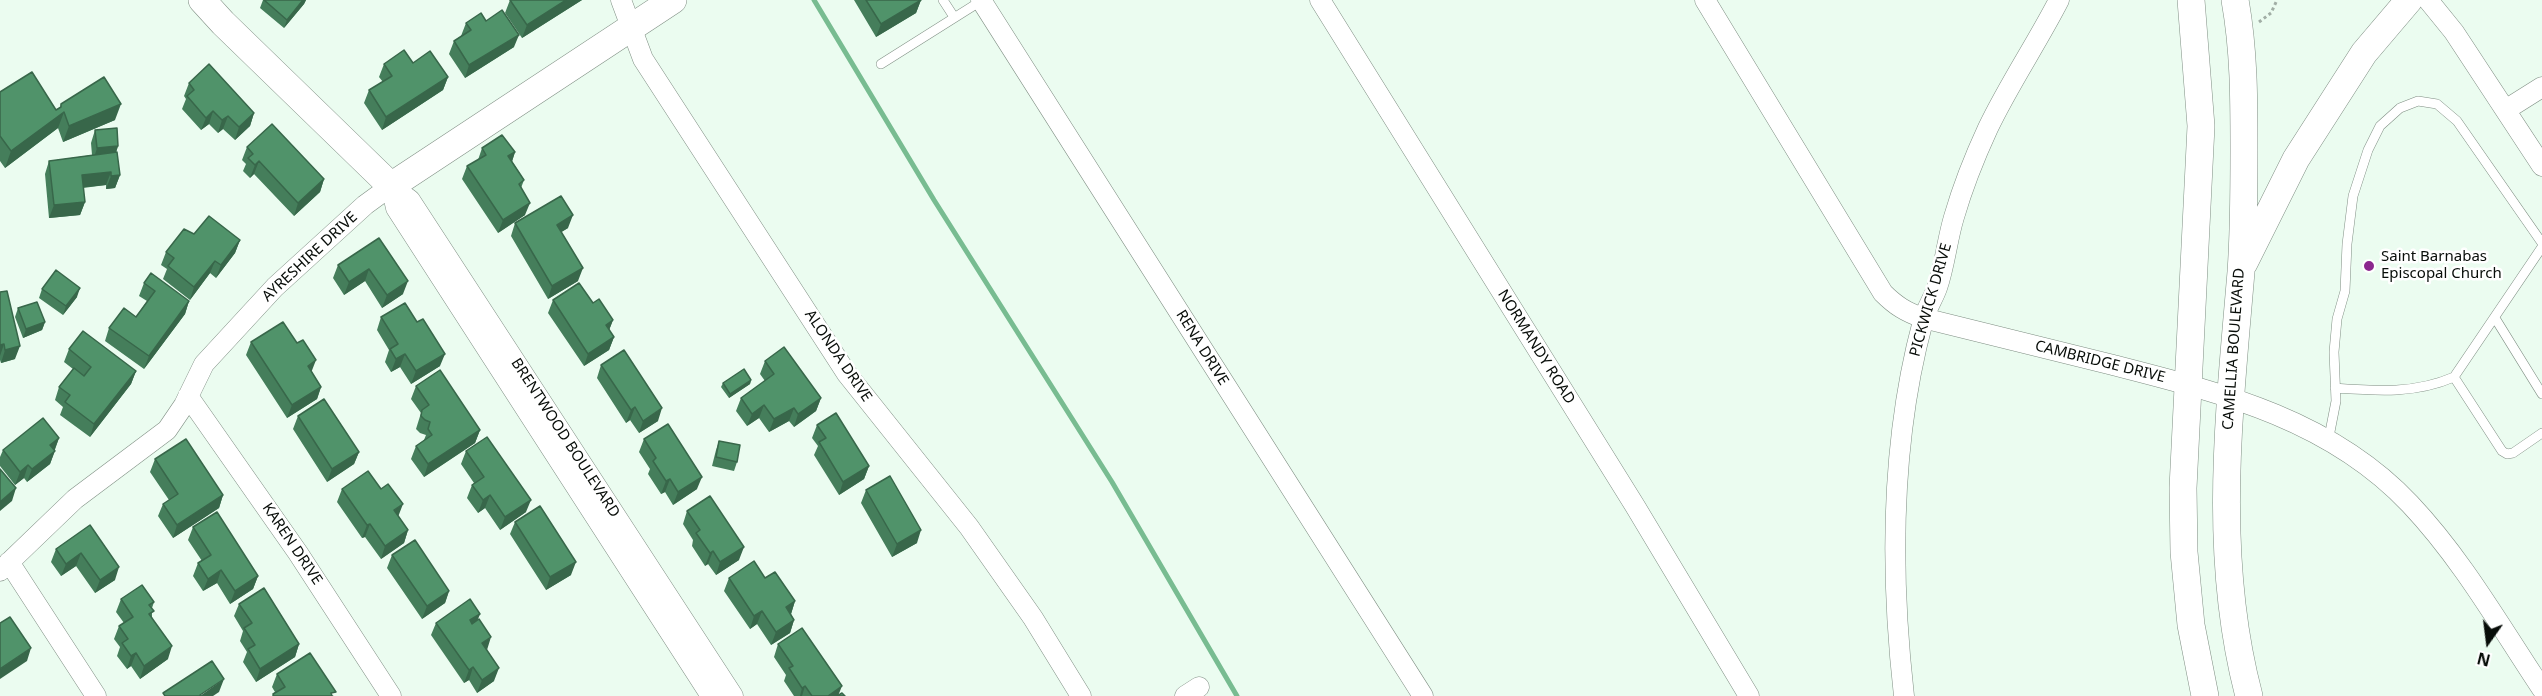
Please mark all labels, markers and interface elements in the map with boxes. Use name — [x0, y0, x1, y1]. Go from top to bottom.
street label: AYRESHIRE DRIVE — [259, 208, 361, 306]
street label: PICKWICK DRIVE — [1906, 241, 1956, 359]
place label: Saint Barnabas Episcopal Church — [2381, 248, 2502, 283]
marker: Saint Barnabas Episcopal Church — [2362, 259, 2376, 273]
street label: CAMELLIA BOULEVARD — [2219, 267, 2249, 431]
street label: NORMANDY ROAD — [1494, 286, 1578, 408]
street label: ALONDA DRIVE — [801, 307, 875, 405]
street label: RENA DRIVE — [1172, 307, 1232, 389]
street label: CAMBRIDGE DRIVE — [2033, 337, 2167, 387]
street label: BRENTWOOD BOULEVARD — [507, 355, 623, 521]
street label: KAREN DRIVE — [258, 500, 326, 588]
north arrow — [2458, 612, 2518, 672]
text: N — [2475, 647, 2493, 672]

